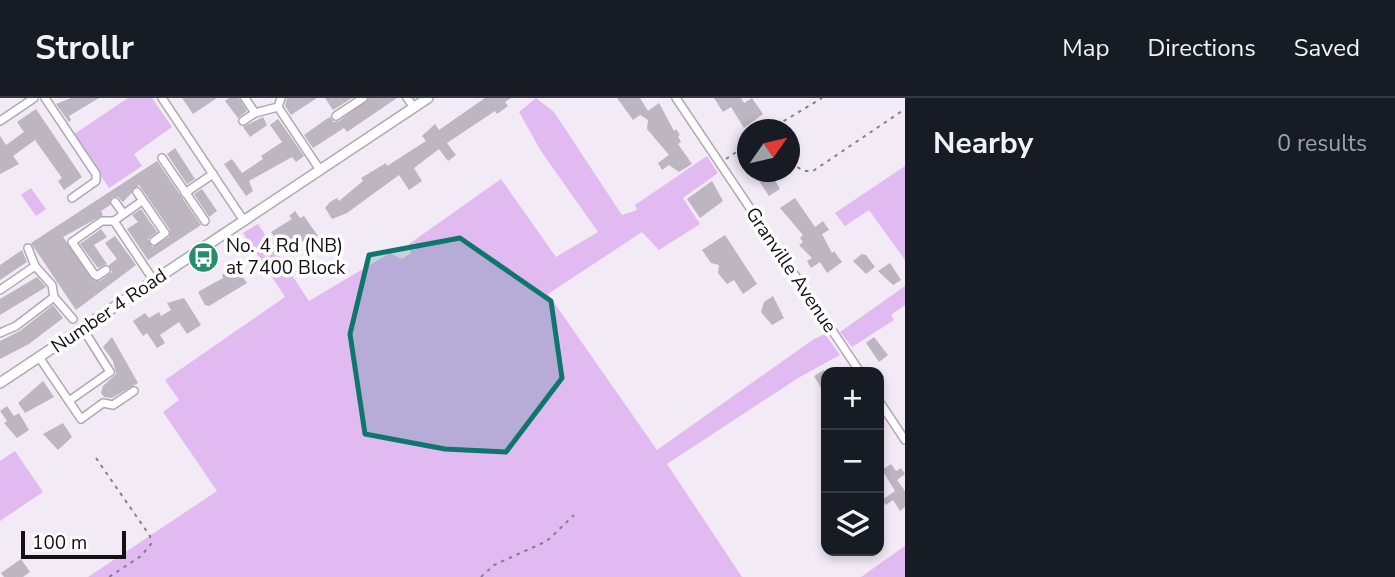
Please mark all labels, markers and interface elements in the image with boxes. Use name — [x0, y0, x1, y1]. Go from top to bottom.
text: Strollr — [35, 26, 134, 71]
text: Map — [1062, 32, 1109, 64]
text: Directions — [1147, 32, 1256, 64]
text: Saved — [1294, 32, 1360, 64]
north arrow — [737, 119, 800, 182]
text: Nearby — [933, 123, 1033, 164]
text: 0 results — [1277, 128, 1367, 159]
street label: Granville Avenue — [739, 202, 843, 338]
place label: No. 4 Rd (NB) at 7400 Block — [226, 233, 346, 281]
bus stop icon: No. 4 Rd (NB) at 7400 Block — [186, 240, 220, 274]
street label: Number 4 Road — [46, 263, 172, 359]
map controls — [821, 367, 884, 556]
button: + — [821, 367, 884, 430]
button: − — [821, 430, 884, 493]
button: layers — [821, 493, 884, 556]
scale bar — [21, 528, 126, 560]
text: 100 m — [32, 530, 87, 556]

